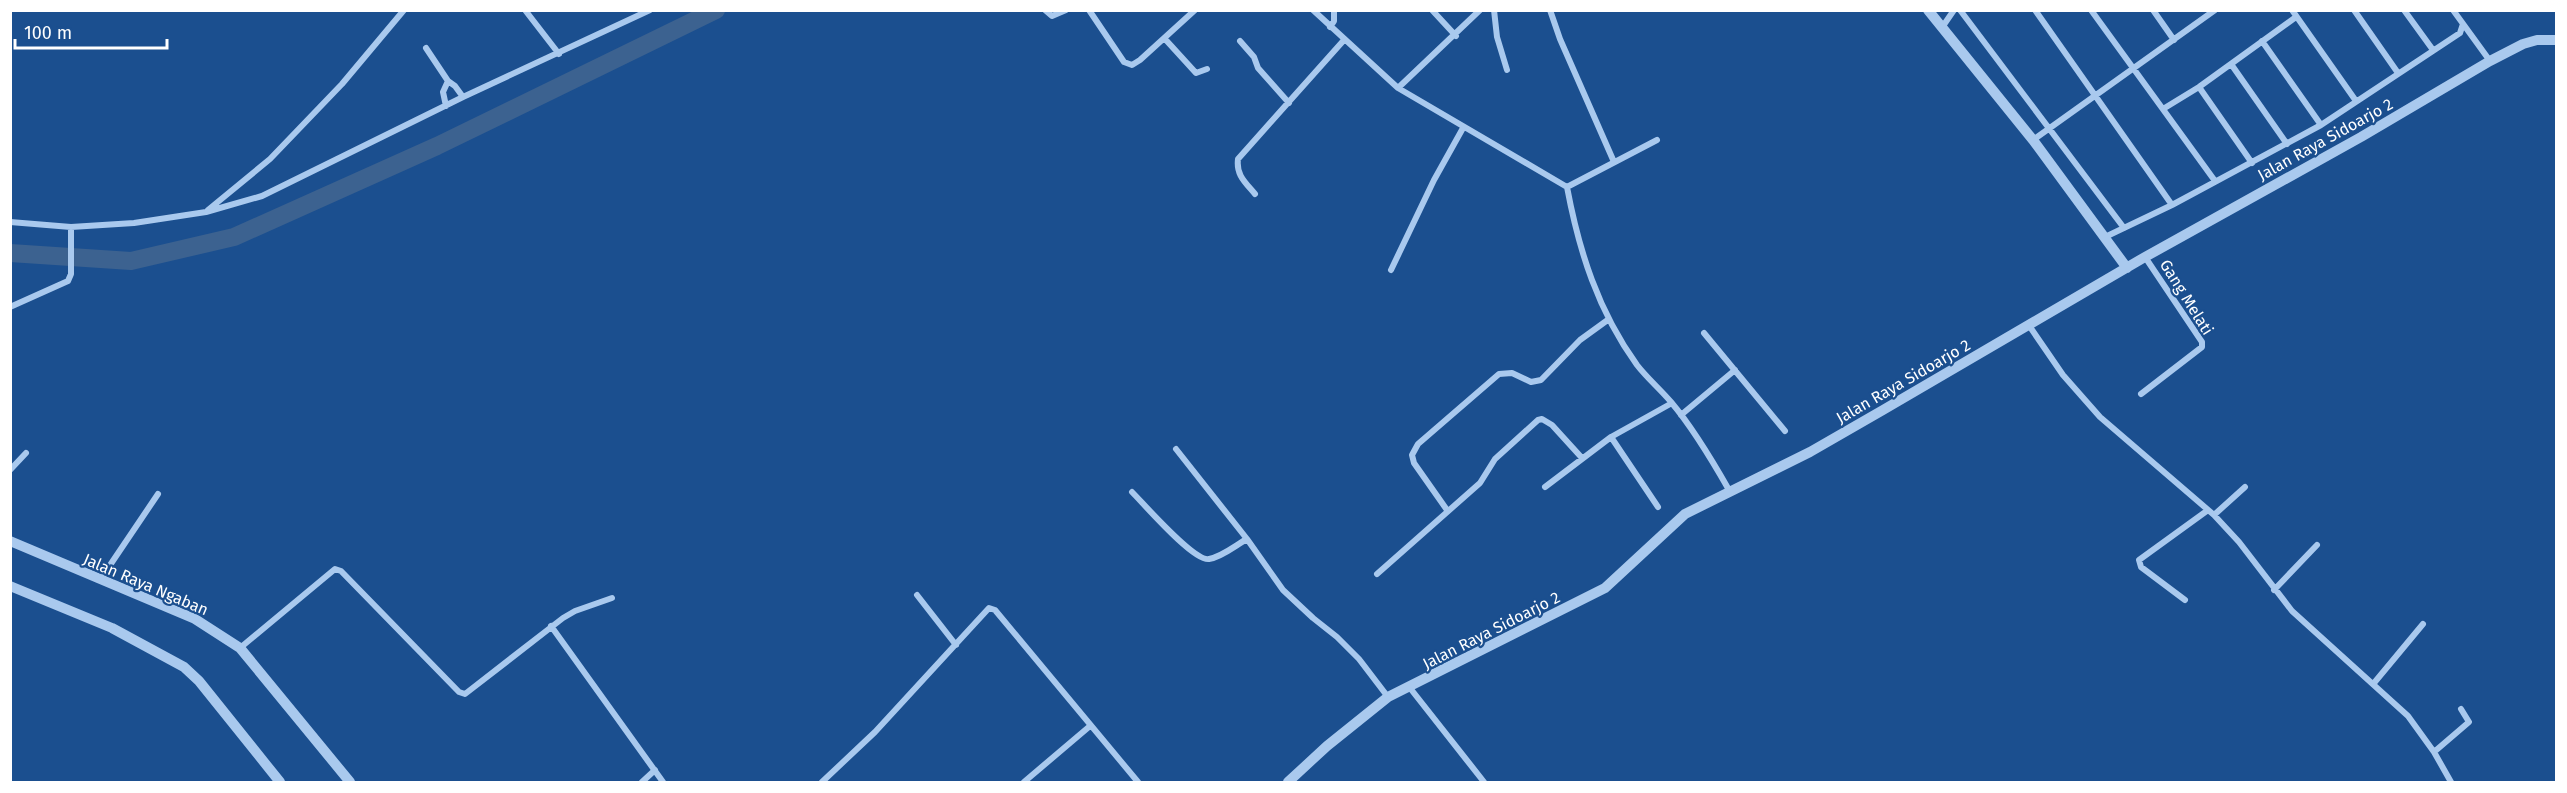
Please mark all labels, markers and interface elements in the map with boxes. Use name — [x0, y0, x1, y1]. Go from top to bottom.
scale bar — [15, 12, 166, 50]
text: 100 m — [24, 22, 72, 44]
street label: Jalan Raya Sidoarjo 2 — [2254, 94, 2396, 184]
street label: Gang Melati — [2156, 256, 2217, 339]
street label: Jalan Raya Sidoarjo 2 — [1833, 335, 1974, 428]
street label: Jalan Raya Ngaban — [80, 550, 211, 619]
street label: Jalan Raya Sidoarjo 2 — [1419, 588, 1563, 673]

